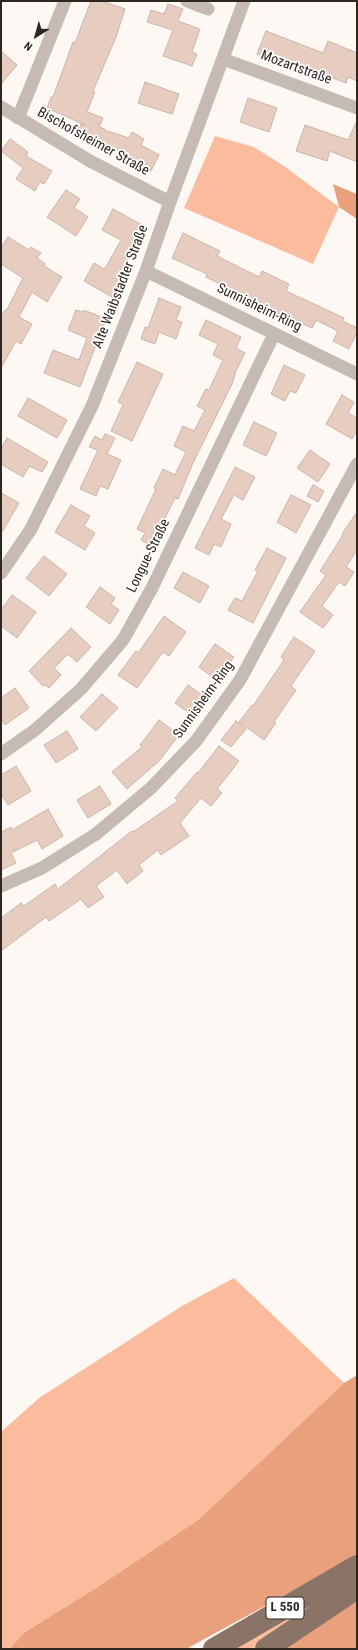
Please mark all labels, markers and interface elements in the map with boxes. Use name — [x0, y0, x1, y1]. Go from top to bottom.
north arrow — [16, 16, 56, 56]
text: N — [22, 39, 35, 53]
street label: Mozartstraße — [258, 47, 334, 89]
street label: Bischofsheimer Straße — [34, 104, 152, 180]
street label: Alte Waibstadter Straße — [90, 223, 152, 351]
street label: Sunnisheim-Ring — [214, 280, 304, 336]
street label: Longue-Straße — [124, 516, 174, 596]
street label: Sunnisheim-Ring — [170, 658, 238, 742]
road number: L 550 — [266, 1597, 304, 1619]

